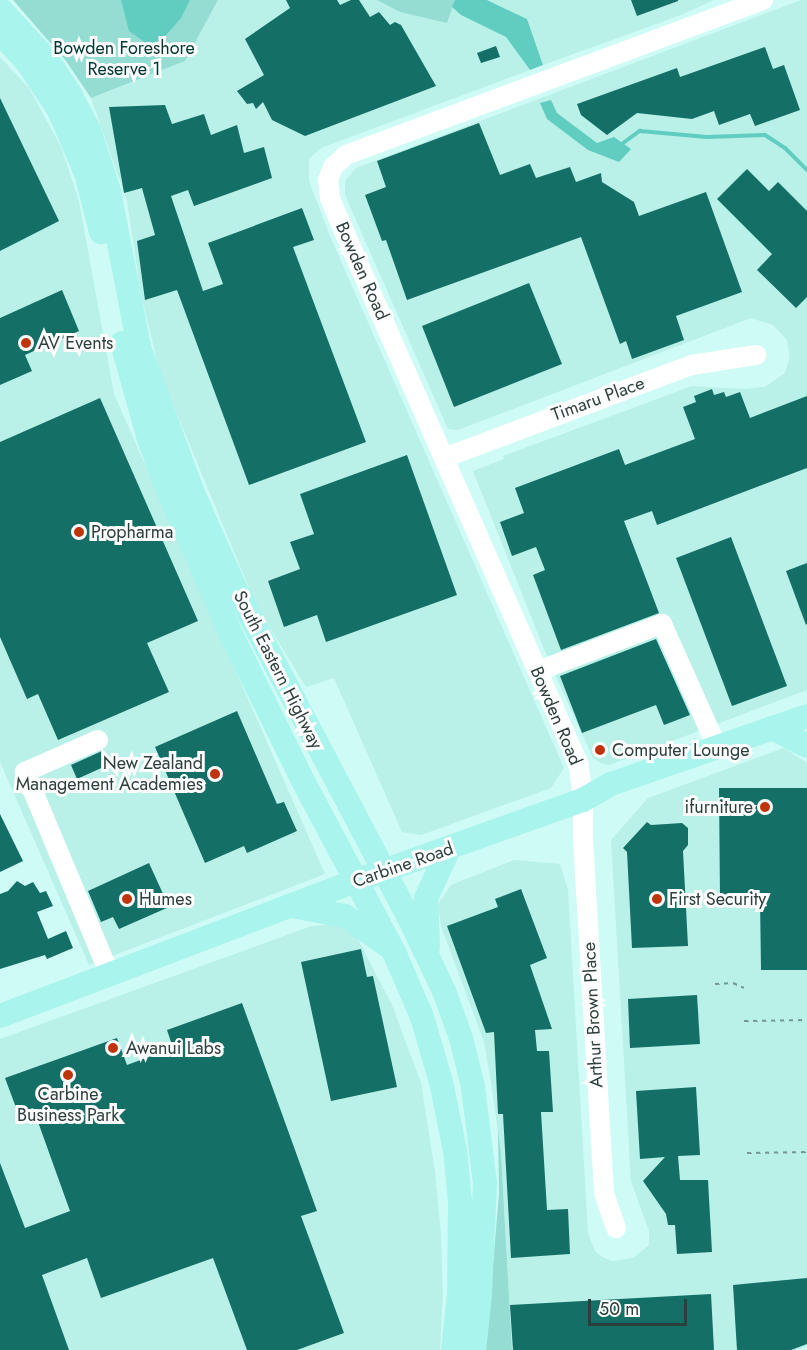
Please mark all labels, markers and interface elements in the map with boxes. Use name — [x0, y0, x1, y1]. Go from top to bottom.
park label: Bowden Foreshore Reserve 1 — [53, 38, 195, 80]
street label: Bowden Road — [331, 219, 393, 323]
place label: AV Events — [38, 332, 113, 354]
marker: AV Events — [19, 336, 33, 350]
street label: Timaru Place — [549, 372, 647, 426]
place label: Propharma — [91, 521, 173, 543]
marker: Propharma — [72, 525, 86, 539]
street label: South Eastern Highway — [229, 587, 327, 753]
street label: Bowden Road — [526, 663, 586, 769]
place label: Computer Lounge — [612, 739, 749, 761]
marker: Computer Lounge — [593, 743, 607, 757]
place label: New Zealand Management Academies — [16, 753, 203, 795]
marker: New Zealand Management Academies — [208, 767, 222, 781]
place label: ifurniture — [684, 796, 753, 818]
marker: ifurniture — [758, 800, 772, 814]
street label: Carbine Road — [350, 838, 456, 892]
place label: Humes — [139, 888, 192, 910]
place label: First Security — [669, 888, 766, 910]
marker: Humes — [120, 892, 134, 906]
marker: First Security — [650, 892, 664, 906]
street label: Arthur Brown Place — [578, 942, 608, 1088]
place label: Awanui Labs — [126, 1037, 221, 1059]
marker: Awanui Labs — [104, 1039, 122, 1057]
marker: Carbine Business Park — [61, 1068, 75, 1082]
place label: Carbine Business Park — [17, 1084, 119, 1126]
scale bar — [591, 1287, 690, 1325]
text: 50 m — [599, 1296, 639, 1322]

